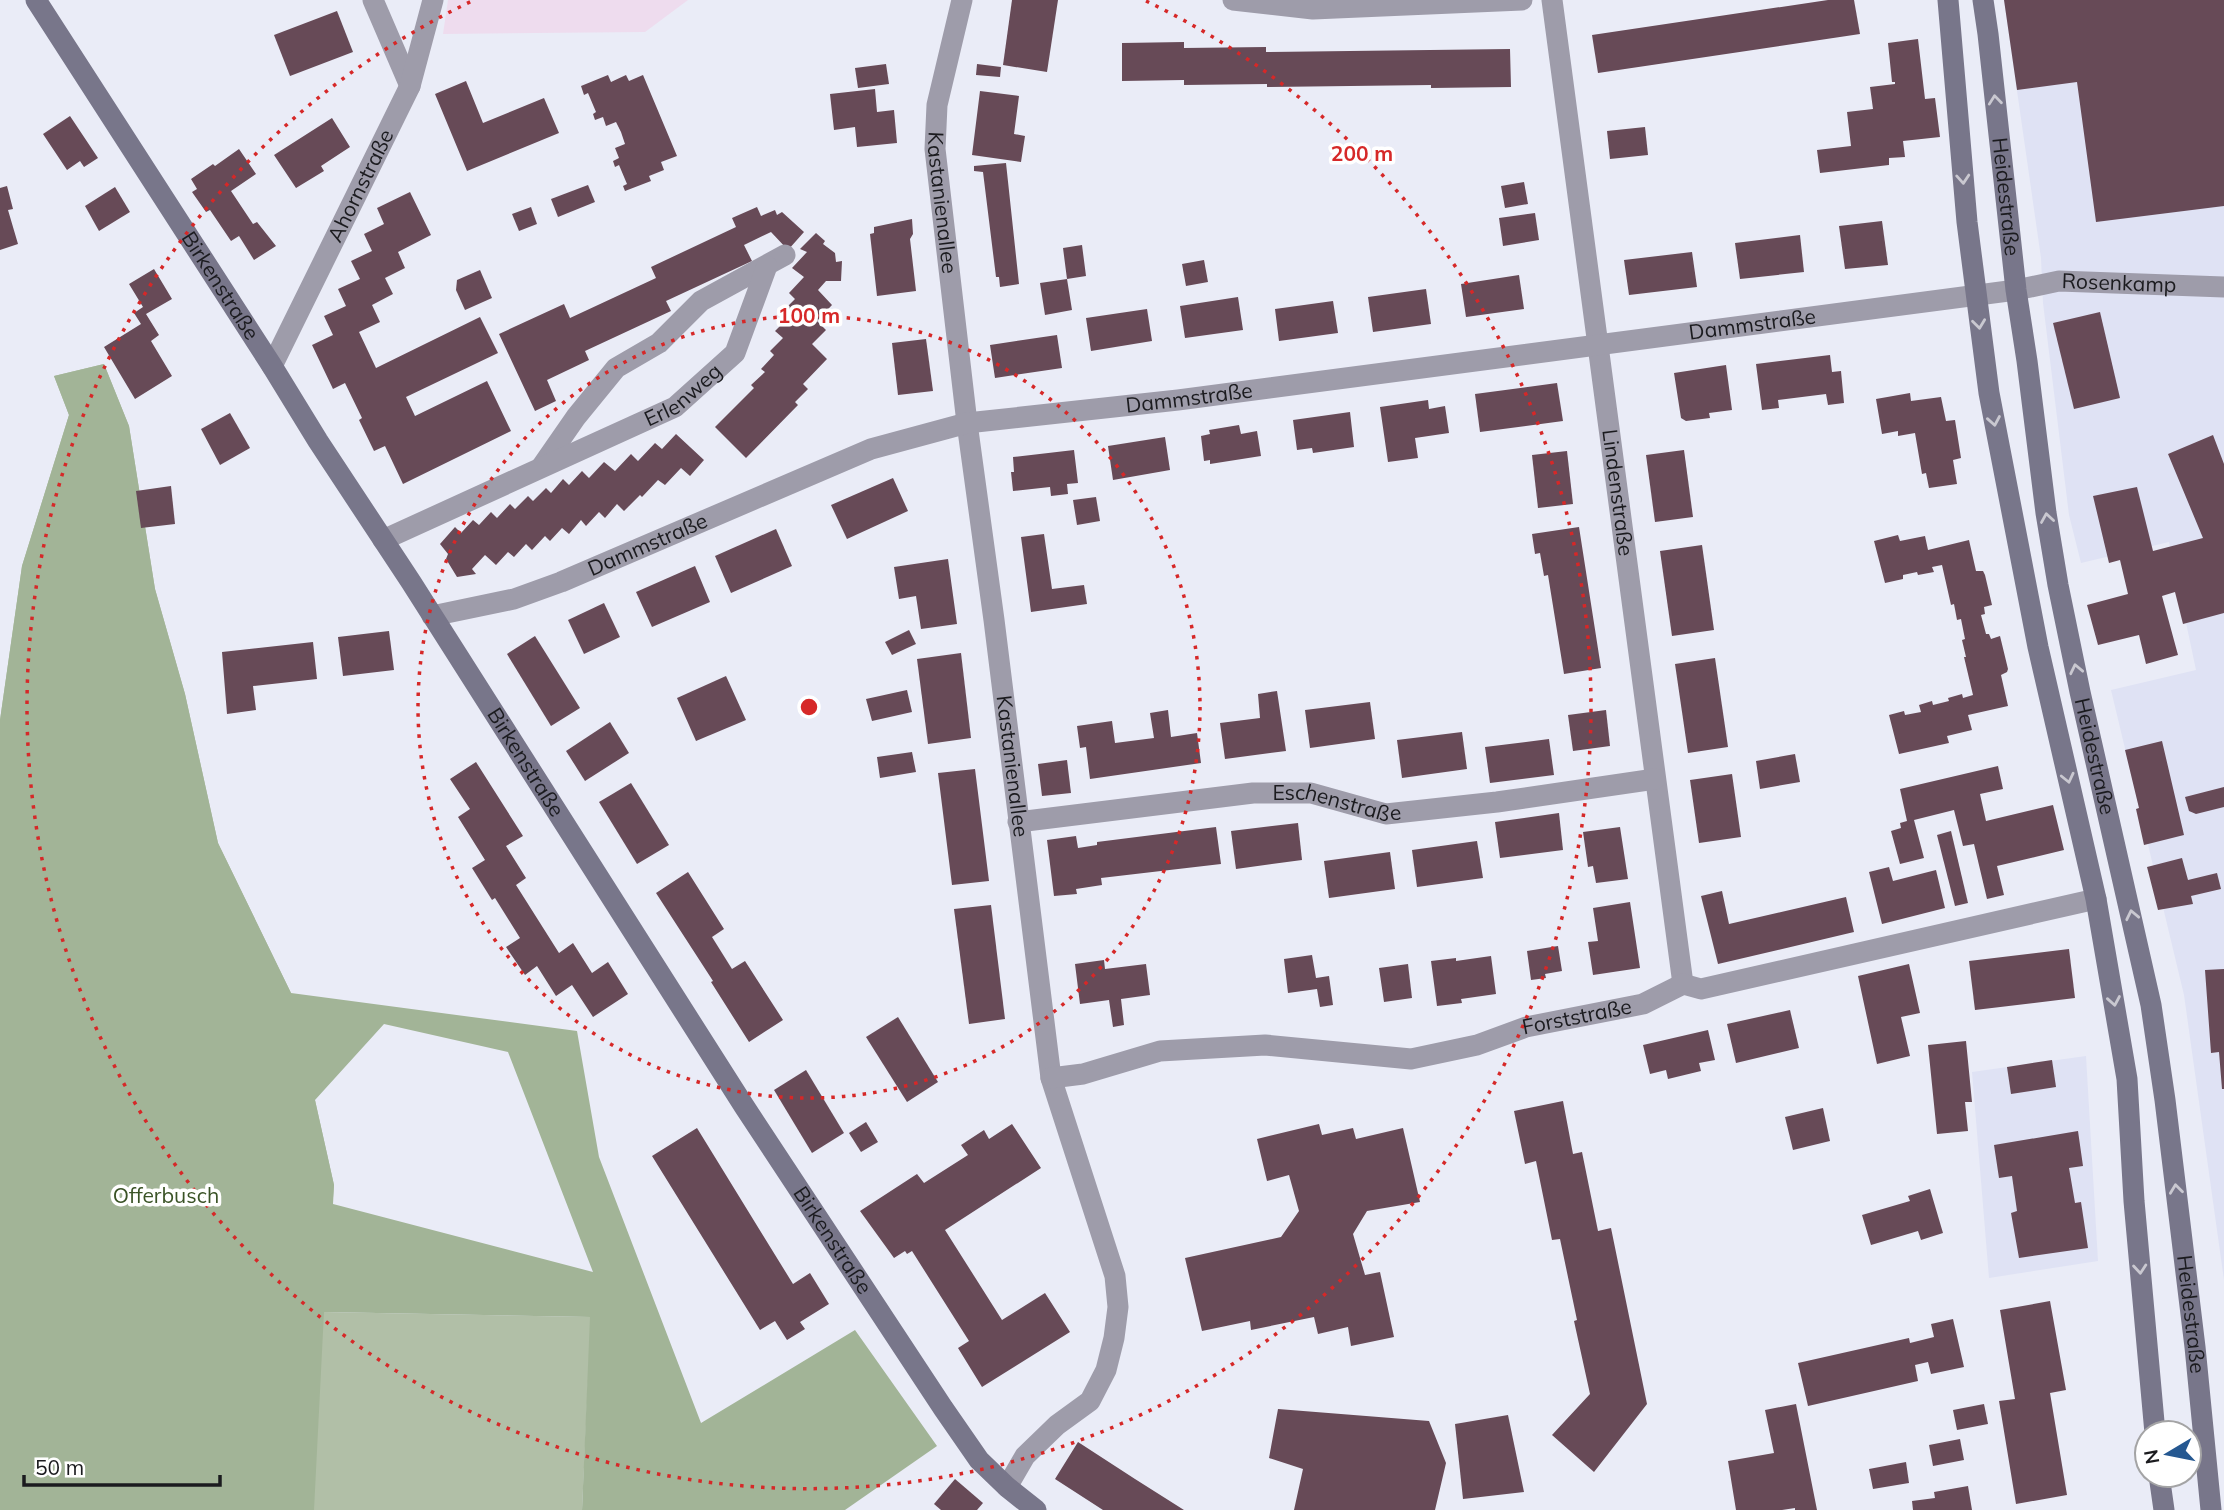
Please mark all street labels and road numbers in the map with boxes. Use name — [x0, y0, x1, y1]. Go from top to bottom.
street label: Ahornstraße — [321, 125, 399, 246]
street label: Kastanienallee — [923, 131, 963, 275]
street label: Heidestraße — [1987, 136, 2026, 257]
street label: Birkenstraße — [177, 226, 266, 344]
street label: Rosenkamp — [2061, 267, 2177, 297]
street label: Dammstraße — [1687, 302, 1817, 345]
street label: Erlenweg — [640, 357, 727, 431]
street label: Dammstraße — [1124, 376, 1254, 418]
street label: Lindenstraße — [1597, 428, 1640, 558]
street label: Dammstraße — [583, 507, 711, 581]
street label: Kastanienallee — [991, 694, 1035, 839]
street label: Heidestraße — [2070, 695, 2121, 817]
street label: Birkenstraße — [482, 703, 571, 821]
street label: Eschenstraße — [1272, 778, 1402, 827]
street label: Forststraße — [1520, 993, 1634, 1039]
street label: Birkenstraße — [788, 1181, 878, 1299]
street label: Heidestraße — [2172, 1253, 2212, 1375]

